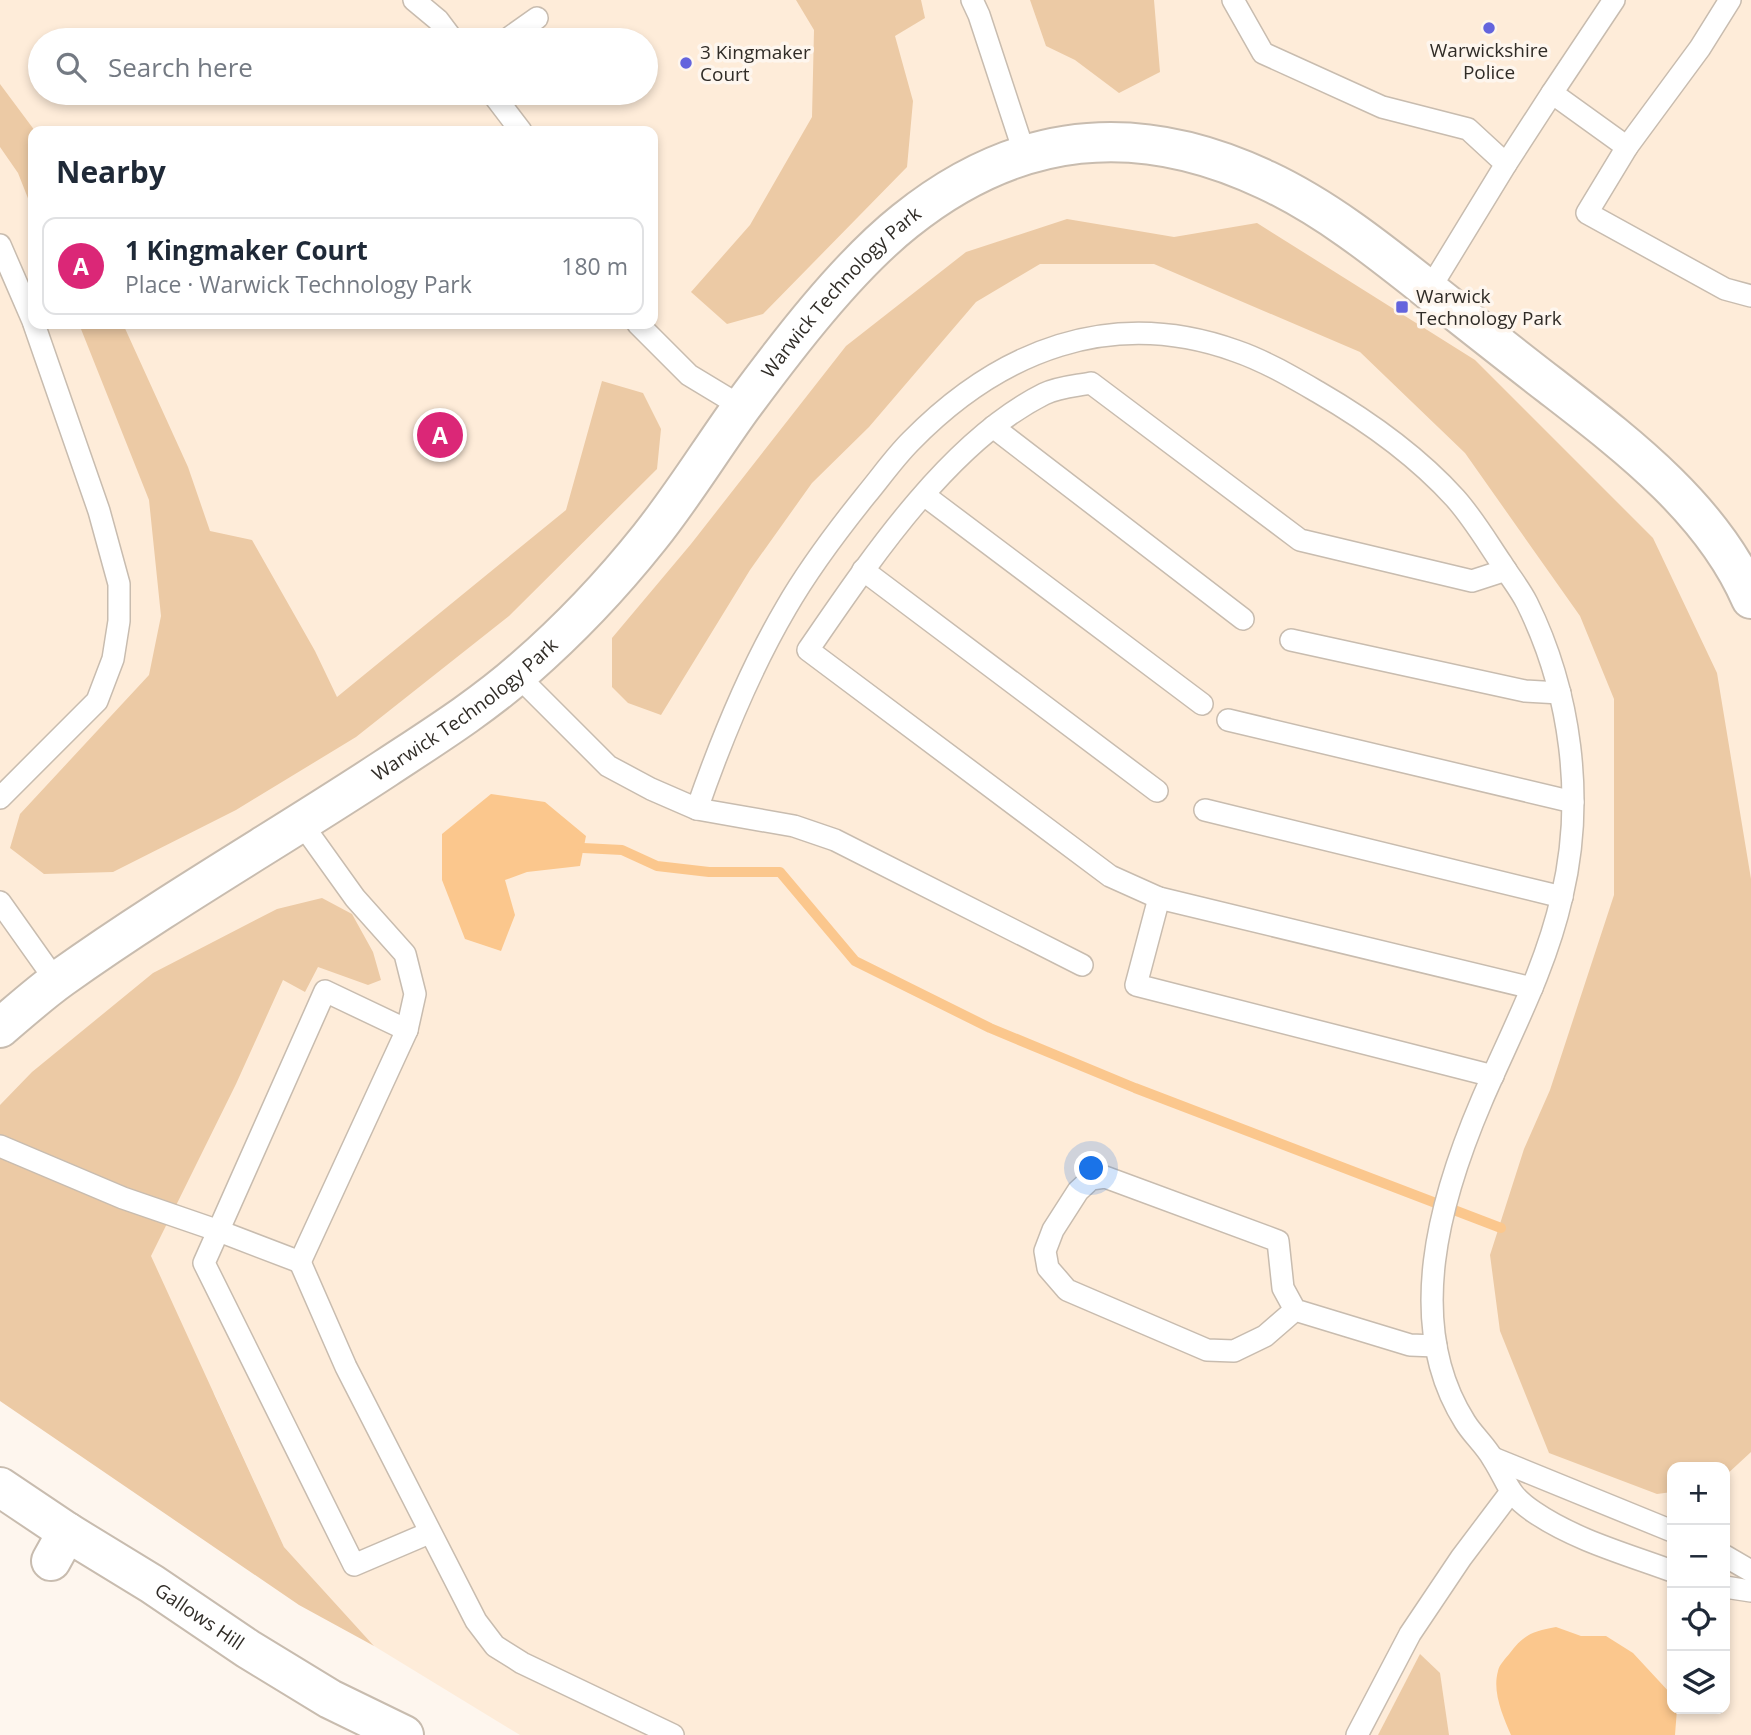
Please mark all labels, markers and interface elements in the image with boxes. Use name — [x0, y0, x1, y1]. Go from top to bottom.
marker: Warwickshire Police — [1481, 20, 1497, 36]
search box — [28, 28, 658, 105]
place label: Warwickshire Police — [1430, 37, 1548, 85]
place label: 3 Kingmaker Court — [700, 39, 811, 87]
icon: search — [52, 48, 90, 86]
text: Search here — [108, 49, 253, 85]
marker: 3 Kingmaker Court — [678, 55, 694, 71]
text: Nearby — [56, 151, 166, 192]
street label: Warwick Technology Park — [755, 200, 926, 383]
text: 1 Kingmaker Court — [125, 232, 368, 268]
text: A — [73, 250, 89, 282]
text: 180 m — [561, 250, 628, 282]
text: Place · Warwick Technology Park — [125, 268, 472, 300]
place label: Warwick Technology Park — [1416, 283, 1562, 331]
marker: Warwick Technology Park — [1394, 299, 1410, 315]
pin: A — [417, 409, 463, 461]
street label: Warwick Technology Park — [367, 632, 563, 787]
your location — [1074, 1151, 1108, 1185]
map controls — [1667, 1462, 1730, 1714]
button: + — [1667, 1462, 1730, 1525]
button: − — [1667, 1525, 1730, 1588]
street label: Gallows Hill — [150, 1577, 249, 1656]
button: locate — [1667, 1588, 1730, 1651]
button: layers — [1667, 1651, 1730, 1714]

